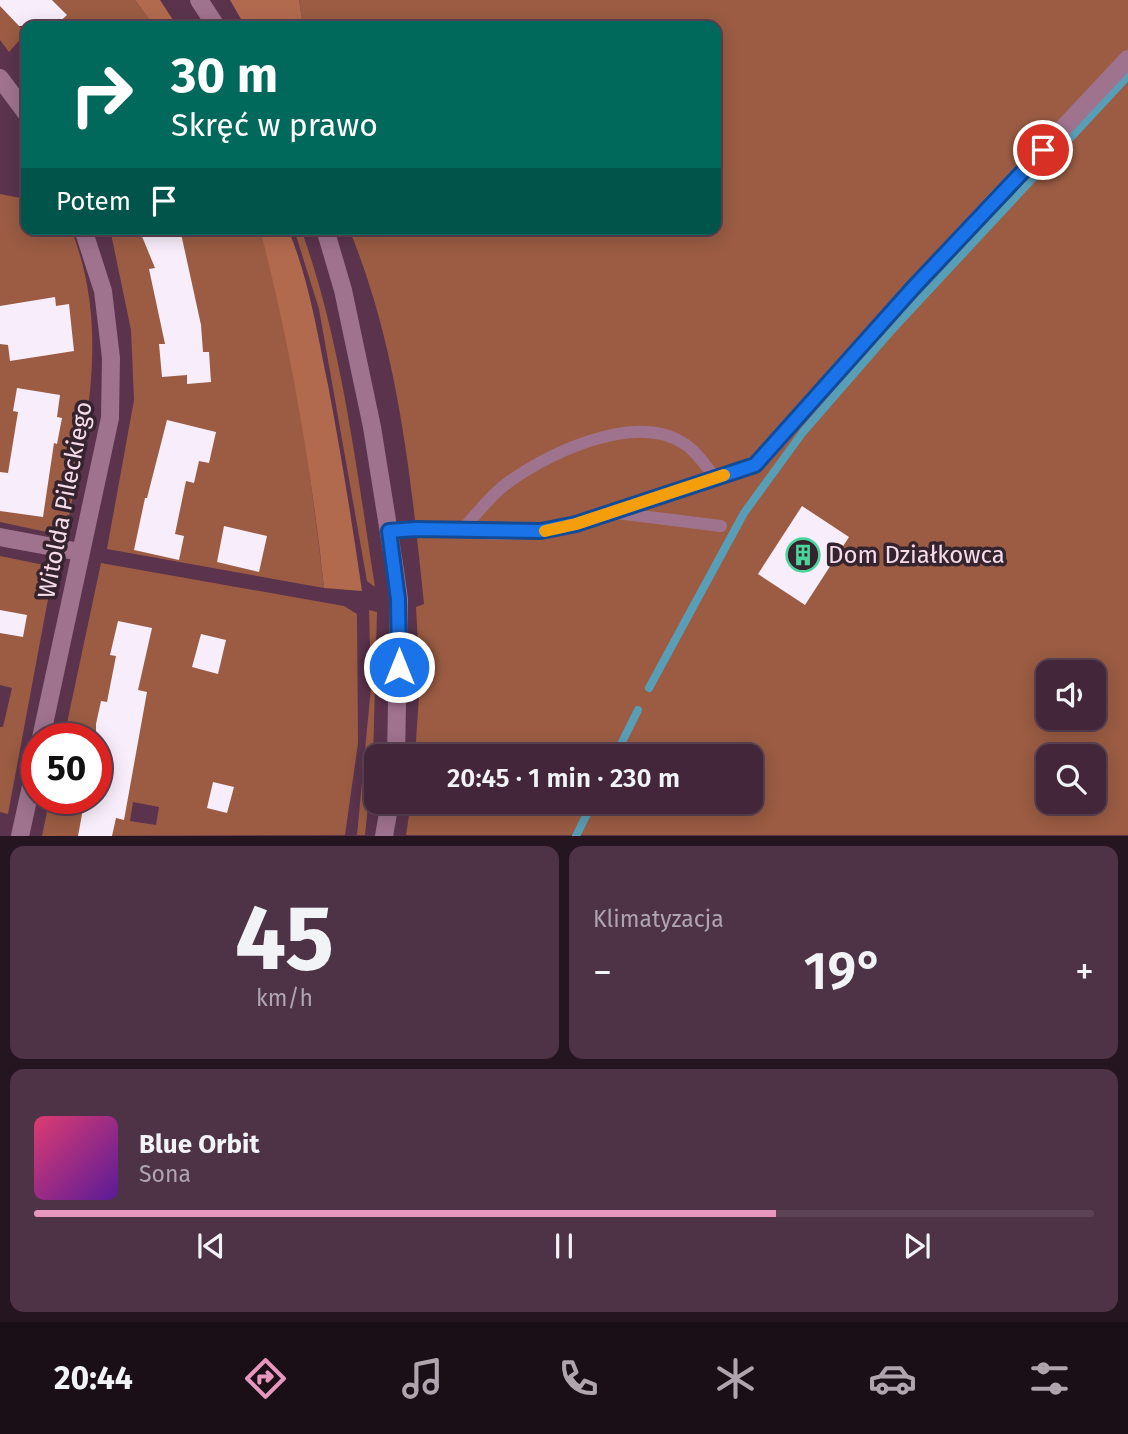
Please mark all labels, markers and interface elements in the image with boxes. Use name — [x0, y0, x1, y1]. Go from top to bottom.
text: 30 m — [171, 46, 278, 105]
icon: right — [56, 49, 147, 140]
text: Skręć w prawo — [171, 106, 378, 144]
pin — [1013, 120, 1073, 180]
icon: arrive — [1024, 131, 1062, 169]
icon: arrive — [145, 182, 183, 220]
text: Potem — [56, 186, 131, 217]
street label: Witolda Pileckiego — [32, 399, 98, 601]
building icon: Dom Działkowca — [784, 536, 822, 574]
place label: Dom Działkowca — [828, 541, 1005, 569]
position arrow — [362, 630, 436, 704]
map controls — [1036, 660, 1106, 814]
button: sound — [1036, 660, 1106, 730]
speed limit sign: 50 — [21, 723, 112, 814]
button: search — [1036, 744, 1106, 814]
text: 20:45 · 1 min · 230 m — [447, 763, 680, 794]
text: 45 — [235, 884, 334, 993]
text: Klimatyzacja — [593, 905, 724, 933]
text: 19° — [804, 940, 883, 1003]
text: − — [593, 949, 612, 995]
text: + — [1075, 949, 1094, 995]
text: km/h — [256, 984, 313, 1012]
text: Blue Orbit — [139, 1129, 259, 1160]
text: Sona — [139, 1160, 191, 1188]
icon: previous — [192, 1227, 230, 1265]
icon: pause — [545, 1227, 583, 1265]
icon: next — [898, 1227, 936, 1265]
icon: directions — [241, 1354, 290, 1403]
icon: music — [398, 1354, 447, 1403]
icon: phone — [554, 1354, 603, 1403]
icon: climate — [711, 1354, 760, 1403]
icon: car — [868, 1354, 917, 1403]
icon: filters — [1025, 1354, 1074, 1403]
text: 20:44 — [54, 1359, 133, 1397]

